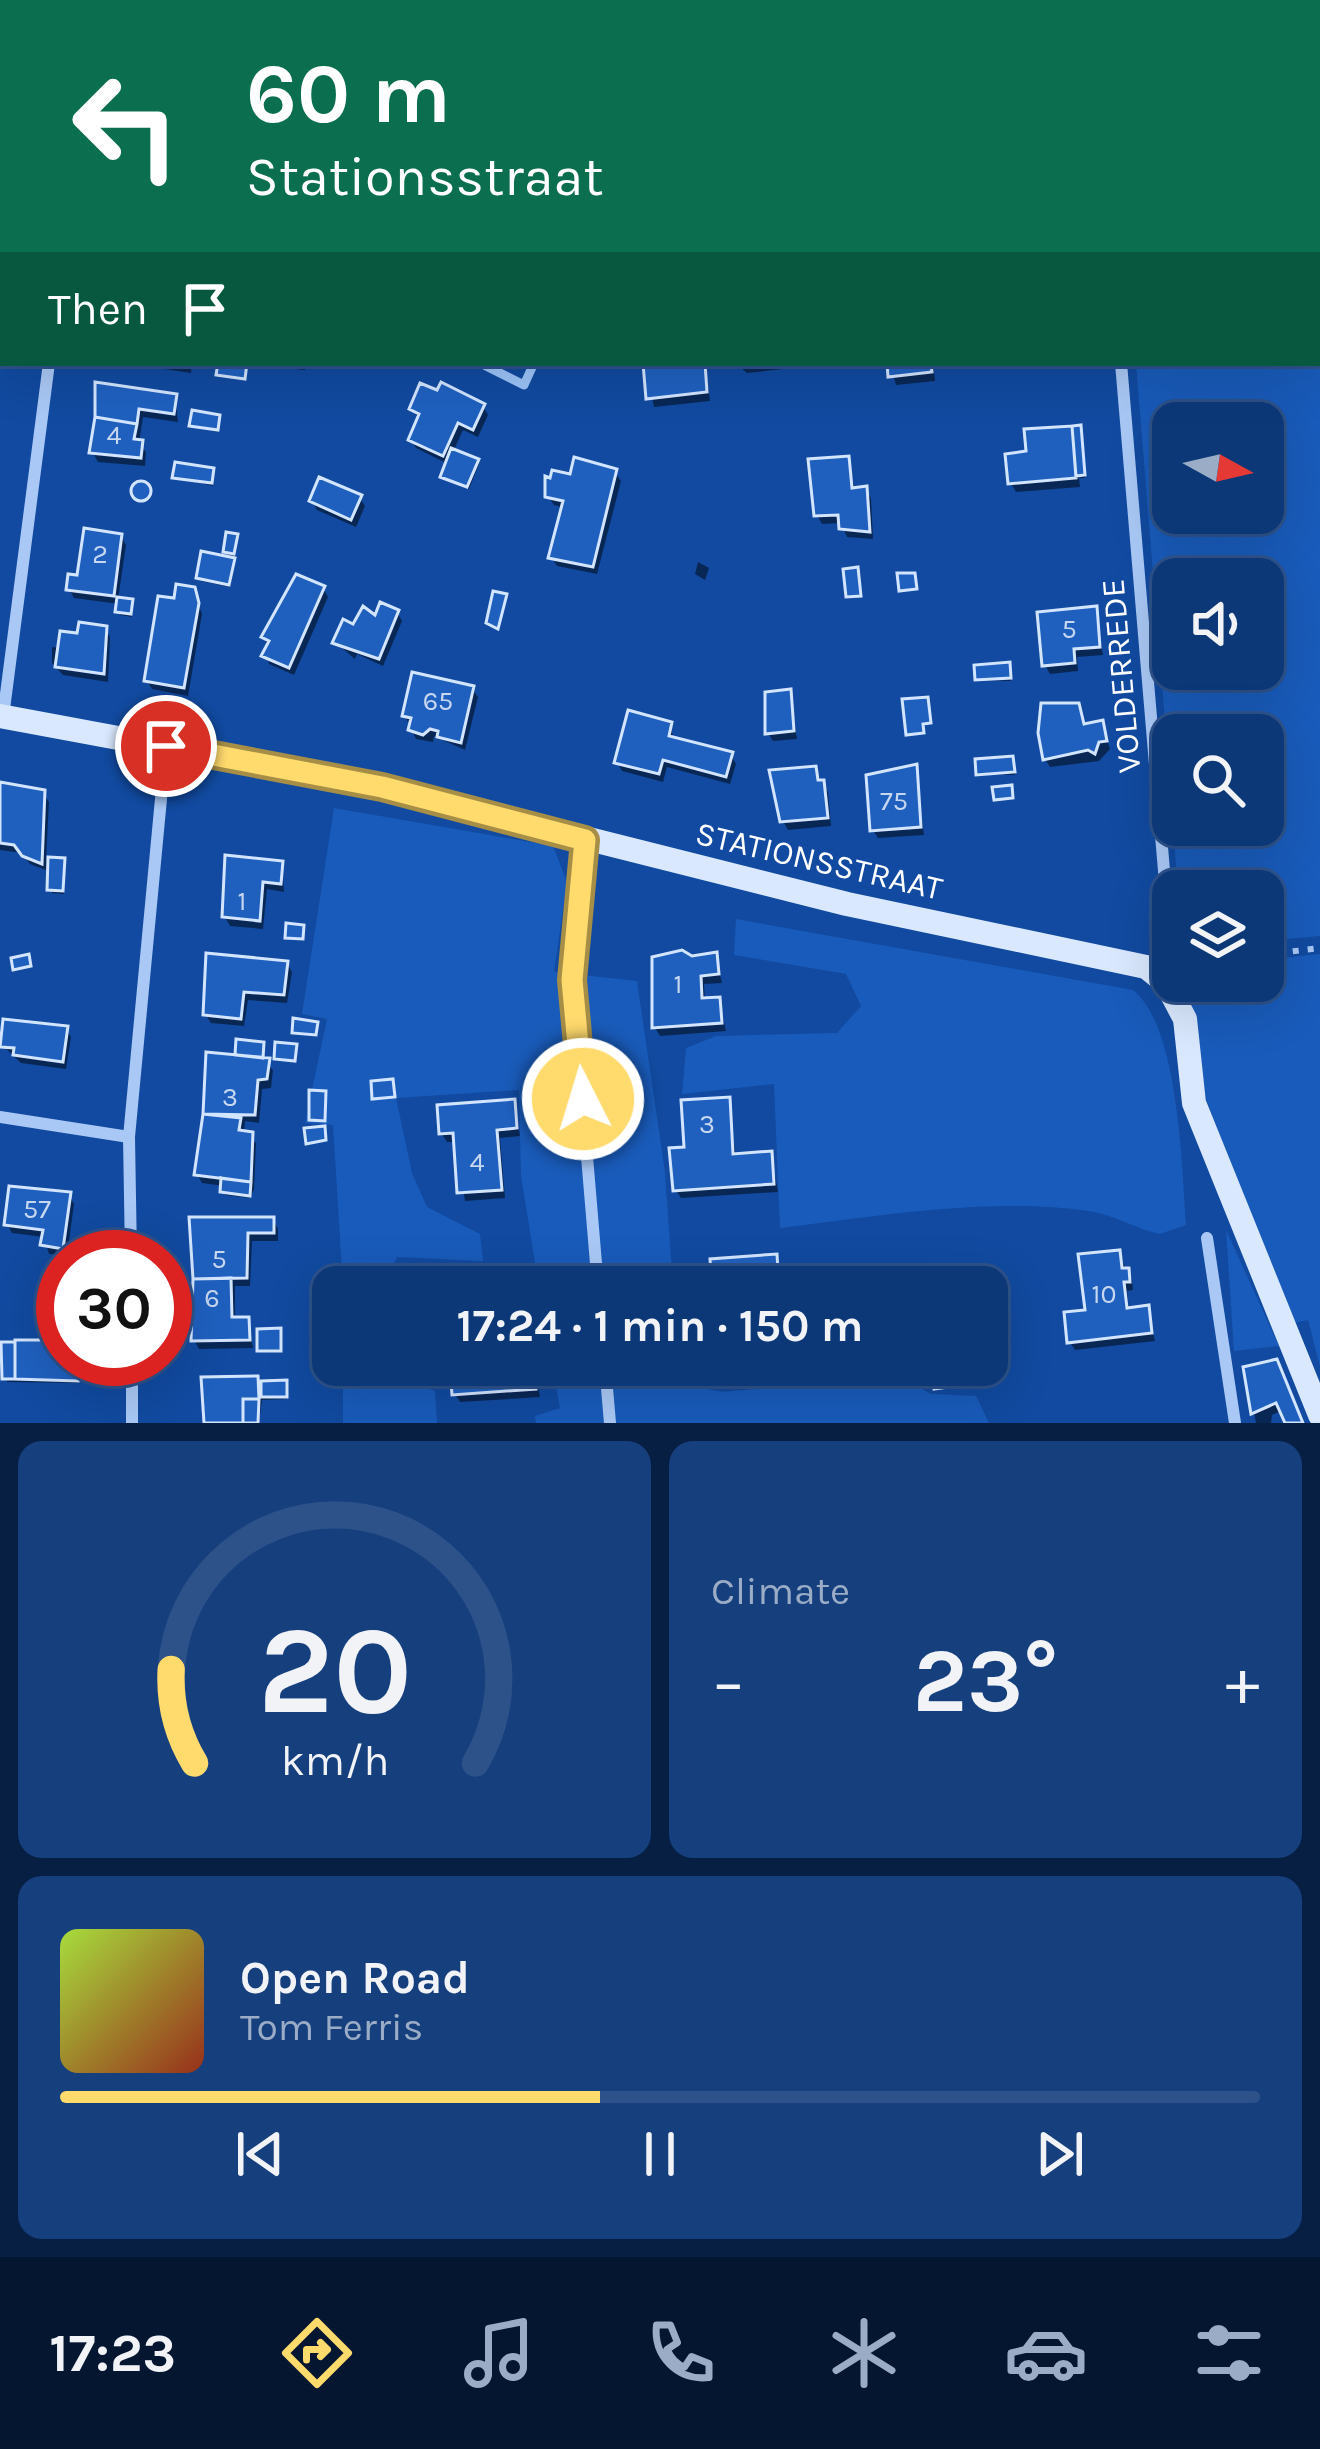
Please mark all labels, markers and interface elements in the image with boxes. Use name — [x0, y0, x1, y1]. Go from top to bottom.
text: 60 m — [246, 45, 451, 143]
icon: left — [48, 48, 204, 204]
text: Stationsstraat — [246, 145, 604, 209]
icon: arrive — [172, 276, 238, 342]
text: Then — [48, 283, 148, 335]
north arrow — [1152, 402, 1284, 534]
map controls — [1152, 402, 1284, 1002]
house number: 4 — [106, 419, 122, 451]
house number: 2 — [92, 538, 108, 570]
button: sound — [1152, 558, 1284, 690]
street label: VOLDERREDE — [1094, 577, 1148, 775]
house number: 5 — [1061, 613, 1077, 645]
house number: 65 — [423, 685, 453, 717]
pin — [115, 695, 217, 797]
icon: arrive — [133, 713, 199, 779]
button: search — [1152, 714, 1284, 846]
house number: 75 — [880, 785, 908, 817]
street label: STATIONSSTRAAT — [692, 814, 947, 908]
button: layers — [1152, 870, 1284, 1002]
house number: 1 — [238, 885, 246, 917]
house number: 1 — [674, 968, 682, 1000]
position arrow — [520, 1036, 646, 1162]
house number: 3 — [222, 1081, 238, 1113]
house number: 3 — [699, 1108, 715, 1140]
house number: 4 — [469, 1146, 485, 1178]
house number: 57 — [23, 1193, 51, 1225]
speed limit sign: 30 — [36, 1230, 192, 1386]
house number: 5 — [211, 1243, 227, 1275]
house number: 10 — [1092, 1278, 1116, 1310]
house number: 6 — [204, 1282, 220, 1314]
text: 17:24 · 1 min · 150 m — [456, 1300, 864, 1352]
text: Climate — [711, 1568, 850, 1614]
text: 20 — [257, 1598, 412, 1743]
text: 23° — [913, 1628, 1058, 1734]
text: − — [711, 1643, 746, 1721]
text: + — [1225, 1643, 1260, 1721]
text: km/h — [280, 1735, 389, 1785]
text: Open Road — [240, 1952, 470, 2004]
text: Tom Ferris — [240, 2004, 423, 2050]
icon: previous — [227, 2121, 293, 2187]
icon: pause — [627, 2121, 693, 2187]
icon: next — [1027, 2121, 1093, 2187]
icon: directions — [275, 2311, 359, 2395]
icon: music — [457, 2311, 541, 2395]
icon: phone — [639, 2311, 723, 2395]
icon: climate — [822, 2311, 906, 2395]
icon: car — [1004, 2311, 1088, 2395]
icon: filters — [1187, 2311, 1271, 2395]
text: 17:23 — [49, 2321, 176, 2385]

